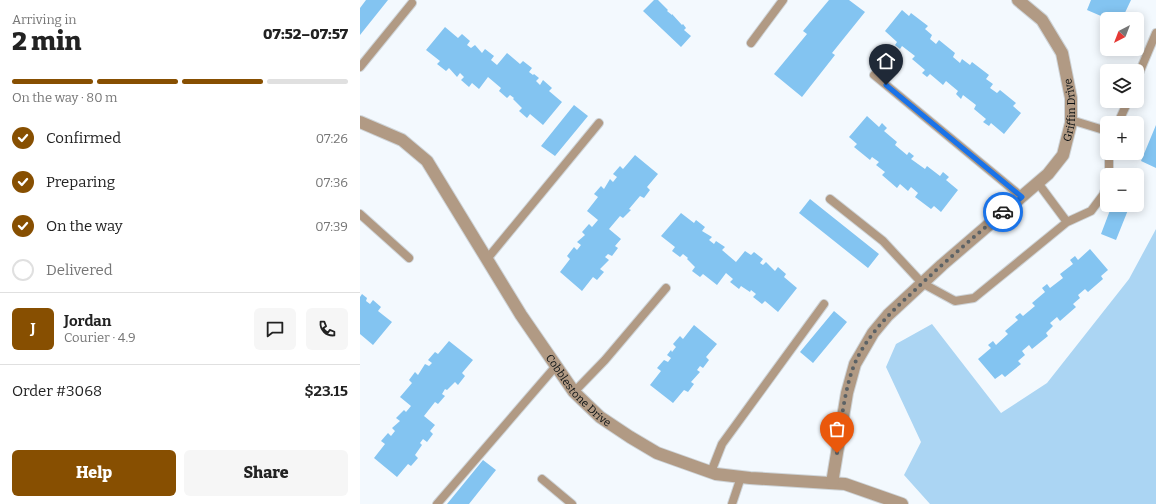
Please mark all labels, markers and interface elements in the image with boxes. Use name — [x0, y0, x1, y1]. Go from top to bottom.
text: Arriving in — [12, 12, 77, 27]
north arrow — [1100, 12, 1144, 56]
map controls — [1100, 12, 1144, 212]
text: 07:52–07:57 — [263, 25, 348, 43]
text: 2 min — [12, 26, 82, 57]
pin — [869, 44, 903, 85]
icon: home — [875, 50, 897, 72]
button: layers — [1100, 64, 1144, 108]
street label: Griffin Drive — [1060, 77, 1078, 143]
text: On the way · 80 m — [12, 90, 118, 105]
button: + — [1100, 116, 1144, 160]
icon: check — [12, 127, 34, 149]
text: Confirmed — [46, 129, 121, 147]
text: 07:26 — [316, 131, 348, 146]
button: − — [1100, 168, 1144, 212]
icon: check — [12, 171, 34, 193]
text: Preparing — [46, 173, 115, 191]
text: 07:36 — [315, 175, 348, 190]
courier — [983, 192, 1023, 232]
icon: car — [992, 201, 1014, 223]
icon: check — [12, 215, 34, 237]
text: On the way — [46, 217, 123, 235]
text: 07:39 — [315, 219, 348, 234]
text: Delivered — [46, 261, 113, 279]
button: chat — [254, 308, 296, 350]
button: phone — [306, 308, 348, 350]
text: Jordan — [64, 312, 111, 330]
text: J — [30, 320, 36, 338]
text: Courier · 4.9 — [64, 330, 136, 345]
street label: Cobblestone Drive — [543, 352, 614, 429]
text: Order #3068 — [12, 382, 102, 400]
text: $23.15 — [304, 382, 348, 400]
pin — [820, 412, 854, 453]
icon: bag — [826, 418, 848, 440]
button: Help — [12, 450, 176, 496]
button: Share — [184, 450, 348, 496]

